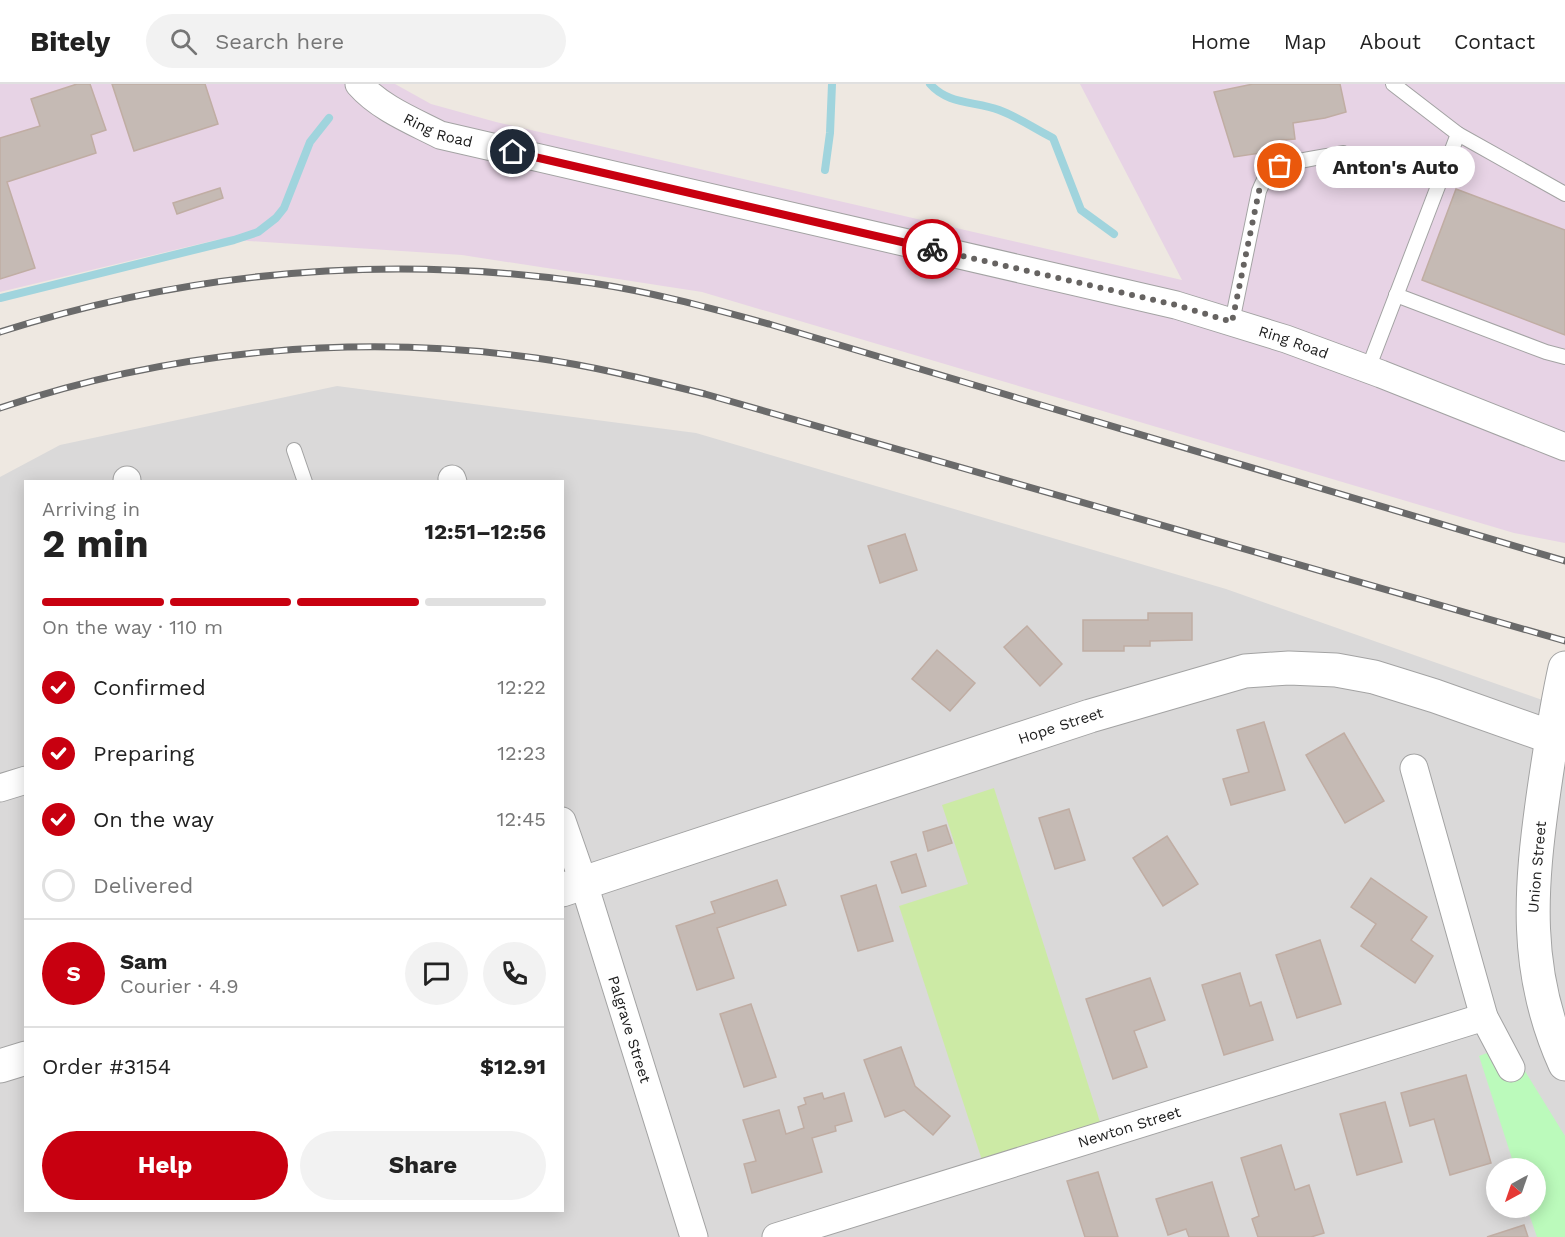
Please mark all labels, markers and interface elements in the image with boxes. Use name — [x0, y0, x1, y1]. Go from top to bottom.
search box — [146, 14, 566, 68]
text: Bitely — [30, 25, 110, 58]
icon: search — [167, 25, 200, 58]
text: Search here — [215, 29, 344, 54]
text: Home — [1191, 29, 1251, 54]
text: Map — [1284, 29, 1327, 54]
text: About — [1360, 29, 1421, 54]
text: Contact — [1454, 29, 1535, 54]
street label: Ring Road — [400, 109, 474, 151]
pin — [487, 126, 538, 177]
icon: home — [496, 135, 529, 168]
pin — [1254, 140, 1305, 191]
callout: Anton's Auto — [1316, 145, 1475, 187]
icon: bag — [1263, 149, 1296, 182]
text: Anton's Auto — [1332, 155, 1459, 179]
courier — [902, 219, 962, 279]
icon: bike — [916, 233, 949, 266]
street label: Ring Road — [1256, 322, 1331, 363]
text: Arriving in — [42, 497, 140, 521]
text: 12:51–12:56 — [425, 519, 546, 544]
text: 2 min — [42, 521, 149, 566]
text: On the way · 110 m — [42, 615, 223, 639]
icon: check — [42, 671, 75, 704]
text: Confirmed — [93, 675, 206, 700]
text: 12:22 — [497, 675, 546, 699]
street label: Hope Street — [1016, 703, 1106, 748]
icon: check — [42, 737, 75, 770]
text: Preparing — [93, 741, 194, 766]
text: 12:23 — [497, 741, 546, 765]
icon: check — [42, 803, 75, 836]
text: On the way — [93, 807, 214, 832]
text: 12:45 — [497, 807, 546, 831]
street label: Union Street — [1524, 819, 1550, 914]
text: Delivered — [93, 873, 193, 898]
button: chat — [405, 942, 468, 1005]
button: phone — [483, 942, 546, 1005]
text: Sam — [120, 949, 168, 974]
text: S — [66, 961, 81, 986]
text: Courier · 4.9 — [120, 974, 239, 998]
street label: Palgrave Street — [604, 974, 655, 1086]
text: Order #3154 — [42, 1054, 171, 1079]
text: $12.91 — [480, 1054, 546, 1079]
street label: Newton Street — [1076, 1103, 1184, 1152]
button: Help — [42, 1131, 288, 1200]
button: Share — [300, 1131, 546, 1200]
north arrow — [1486, 1158, 1546, 1218]
map controls — [1486, 1158, 1546, 1218]

